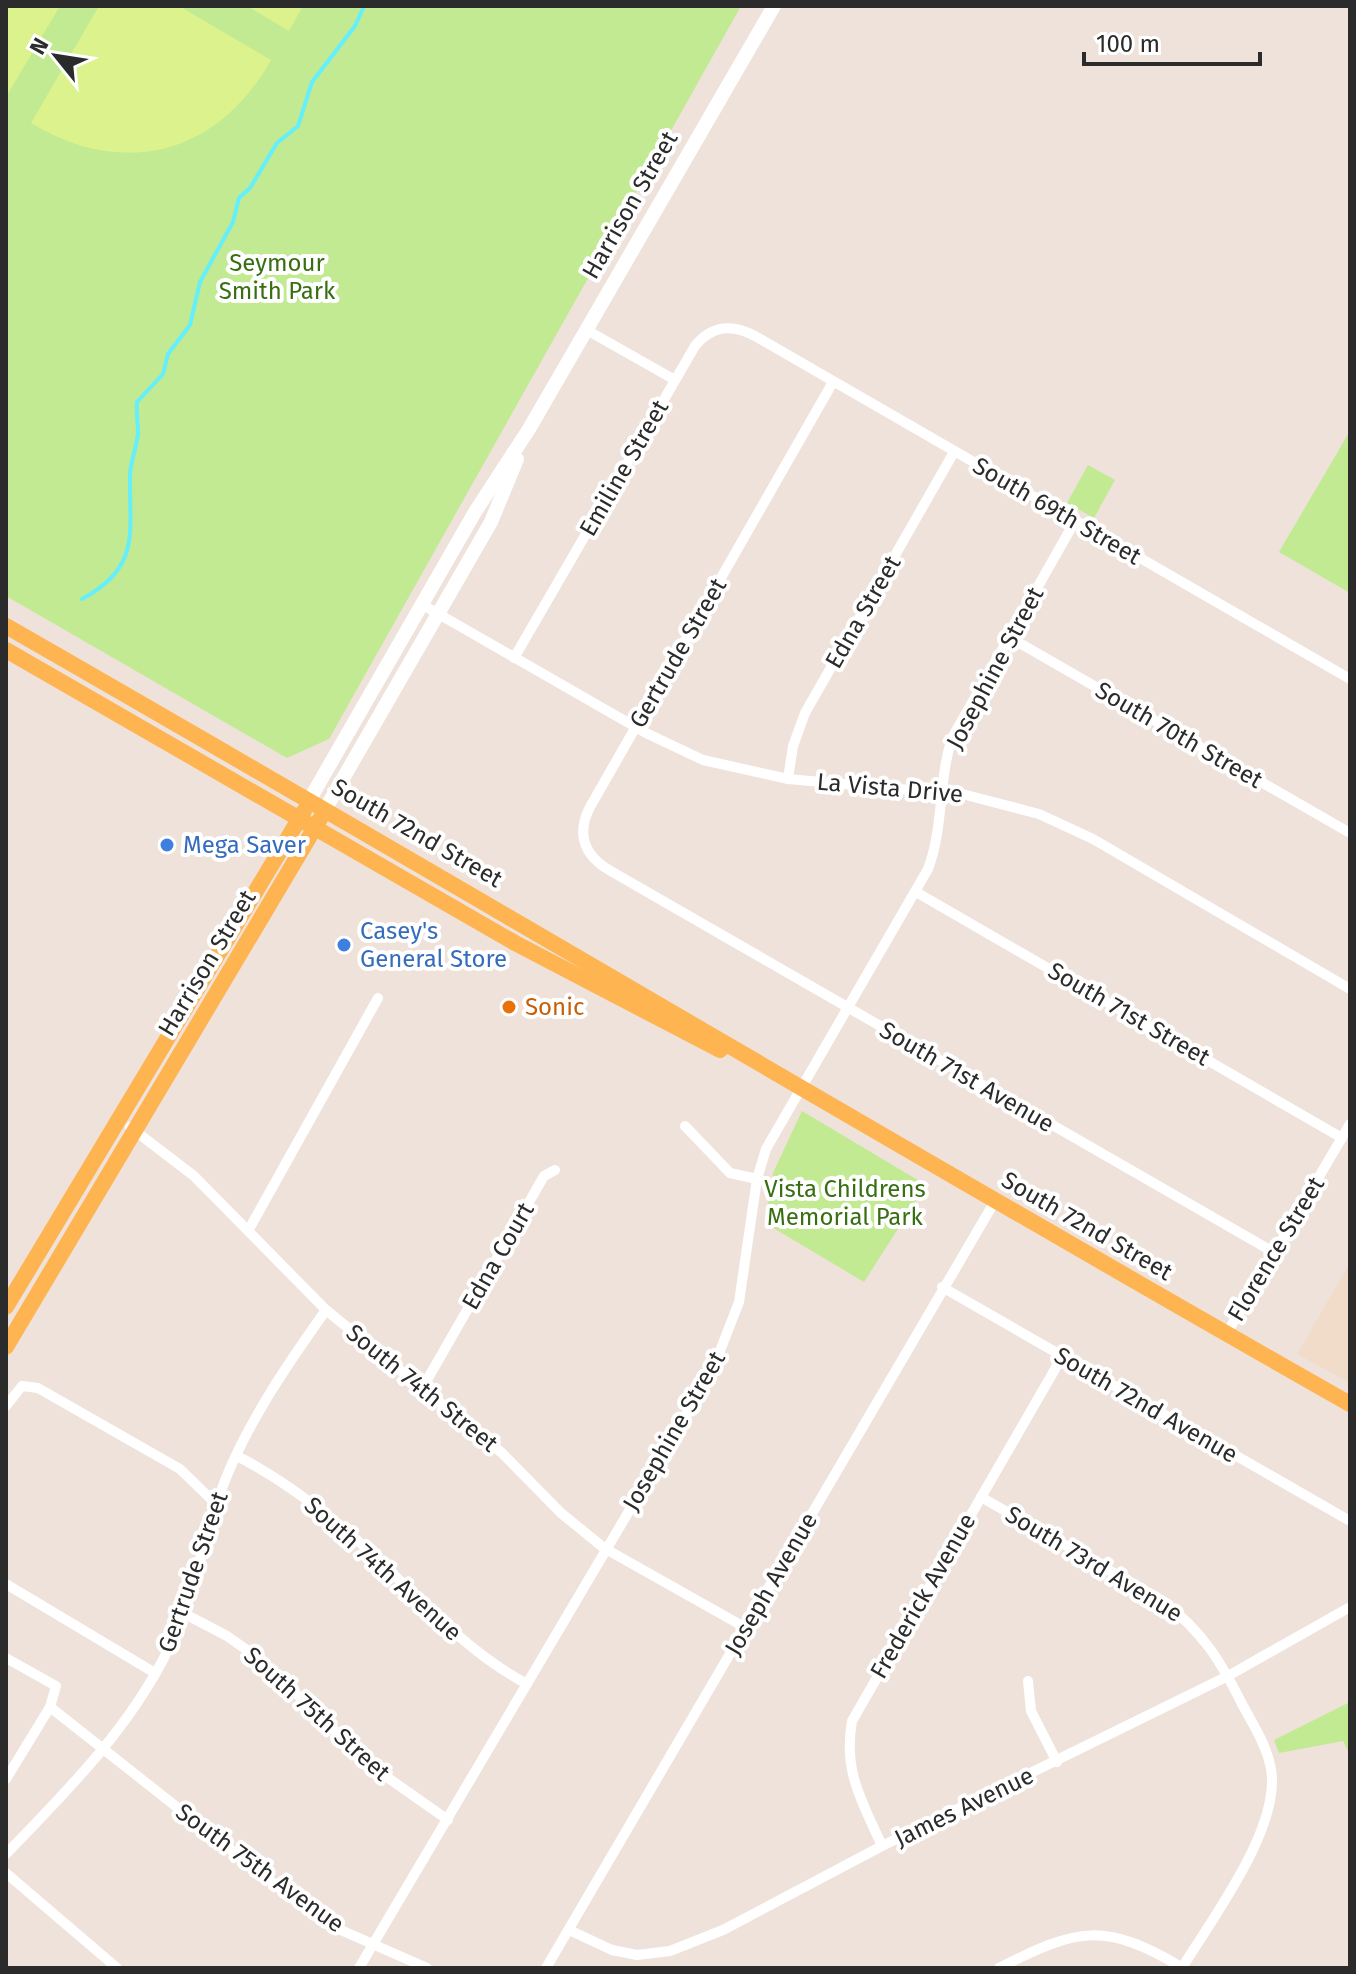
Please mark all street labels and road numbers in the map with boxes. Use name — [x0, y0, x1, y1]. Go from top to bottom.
street label: Harrison Street — [577, 126, 684, 284]
street label: Emiline Street — [574, 395, 674, 541]
street label: South 69th Street — [968, 452, 1146, 571]
street label: Edna Street — [820, 550, 907, 673]
street label: Gertrude Street — [624, 573, 732, 733]
street label: Josephine Street — [941, 582, 1050, 754]
street label: South 70th Street — [1091, 676, 1268, 794]
street label: La Vista Drive — [816, 768, 964, 808]
street label: South 72nd Street — [327, 773, 508, 893]
street label: Harrison Street — [152, 885, 262, 1041]
street label: South 71st Street — [1043, 956, 1215, 1072]
street label: South 71st Avenue — [875, 1016, 1059, 1138]
street label: South 72nd Street — [997, 1166, 1178, 1286]
street label: Florence Street — [1222, 1171, 1330, 1326]
street label: Edna Court — [456, 1197, 540, 1315]
street label: South 74th Street — [341, 1318, 504, 1458]
street label: South 72nd Avenue — [1049, 1341, 1243, 1469]
street label: Josephine Street — [617, 1346, 731, 1516]
street label: Gertrude Street — [152, 1488, 234, 1656]
street label: South 74th Avenue — [299, 1491, 467, 1647]
street label: South 73rd Avenue — [1000, 1500, 1188, 1628]
street label: Joseph Avenue — [719, 1508, 823, 1660]
street label: Frederick Avenue — [864, 1509, 982, 1683]
street label: South 75th Street — [238, 1641, 396, 1787]
street label: James Avenue — [890, 1761, 1038, 1853]
street label: South 75th Avenue — [170, 1798, 350, 1938]

